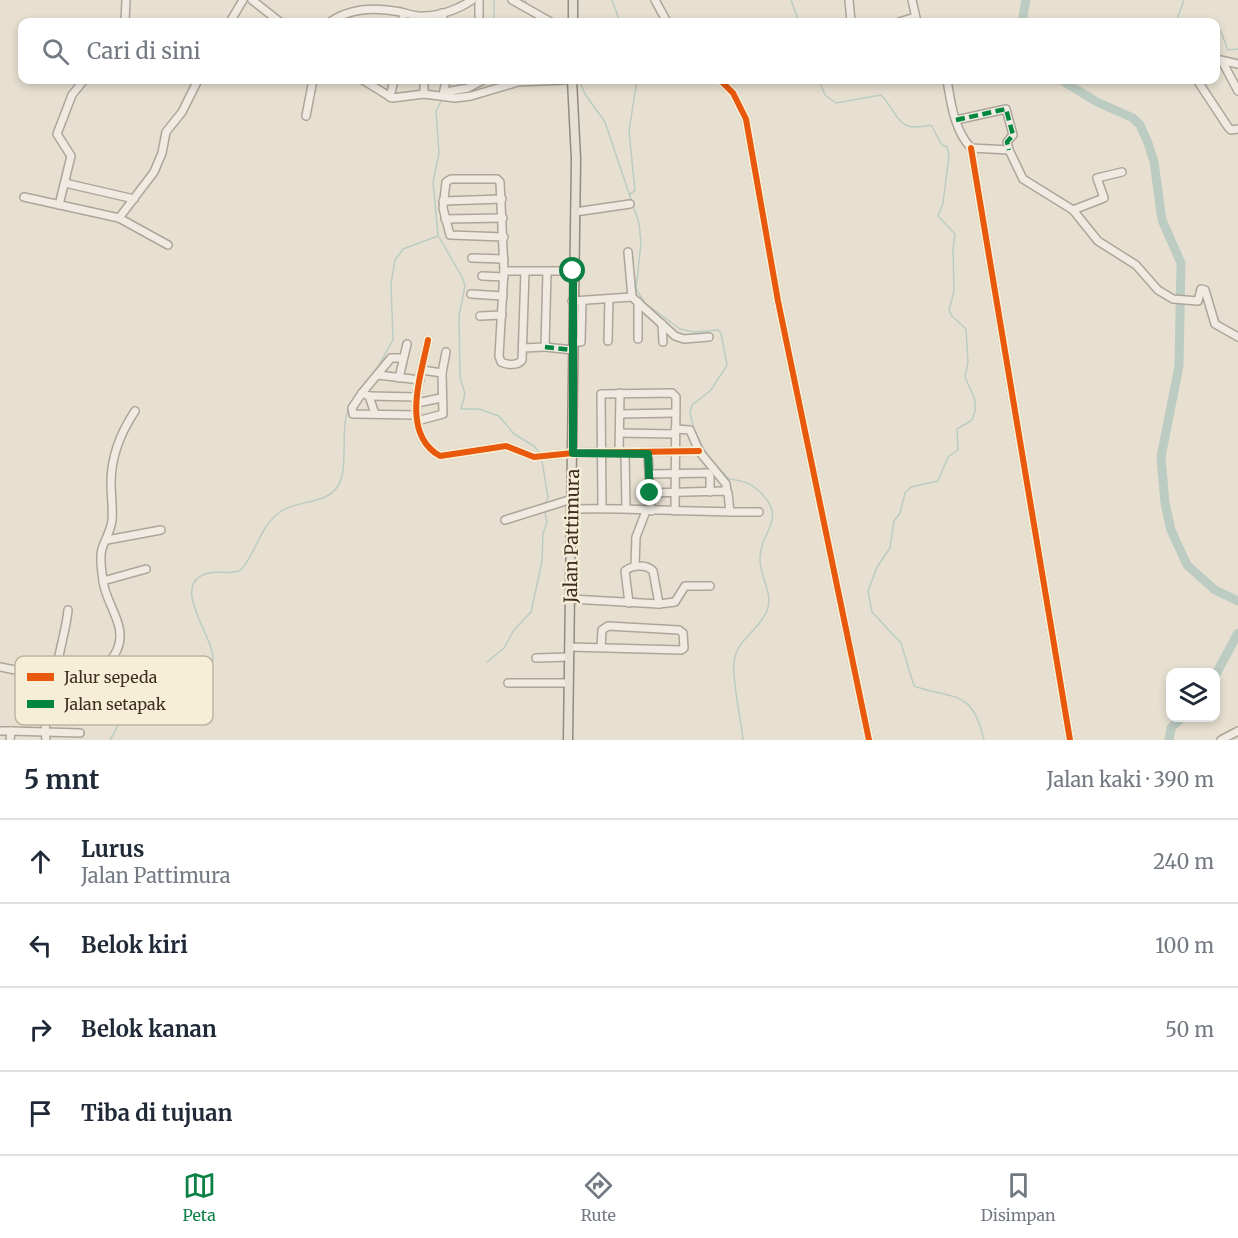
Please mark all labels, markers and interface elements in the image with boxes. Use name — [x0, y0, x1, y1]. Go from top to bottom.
search box — [18, 18, 1220, 84]
icon: search — [39, 35, 72, 68]
text: Cari di sini — [87, 37, 201, 65]
route start — [559, 257, 585, 283]
street label: Jalan Pattimura — [559, 468, 584, 604]
route end — [636, 479, 662, 505]
legend — [15, 656, 213, 725]
text: Jalur sepeda — [63, 667, 158, 687]
map controls — [1166, 668, 1220, 722]
button: layers — [1166, 668, 1220, 722]
text: Jalan setapak — [63, 694, 167, 714]
text: 5 mnt — [24, 763, 99, 796]
text: Jalan kaki · 390 m — [1047, 767, 1214, 792]
text: Lurus — [81, 835, 144, 863]
icon: ahead — [24, 845, 57, 878]
text: 240 m — [1153, 849, 1214, 874]
text: Jalan Pattimura — [81, 863, 230, 888]
icon: left — [24, 929, 57, 962]
text: Belok kiri — [81, 931, 188, 959]
text: 100 m — [1155, 933, 1214, 958]
icon: right — [24, 1013, 57, 1046]
text: Belok kanan — [81, 1015, 217, 1043]
text: 50 m — [1165, 1017, 1214, 1042]
icon: arrive — [24, 1097, 57, 1130]
text: Tiba di tujuan — [81, 1099, 232, 1127]
tab: Peta — [182, 1169, 216, 1225]
tab: Rute — [581, 1169, 616, 1225]
tab: Disimpan — [981, 1169, 1056, 1225]

